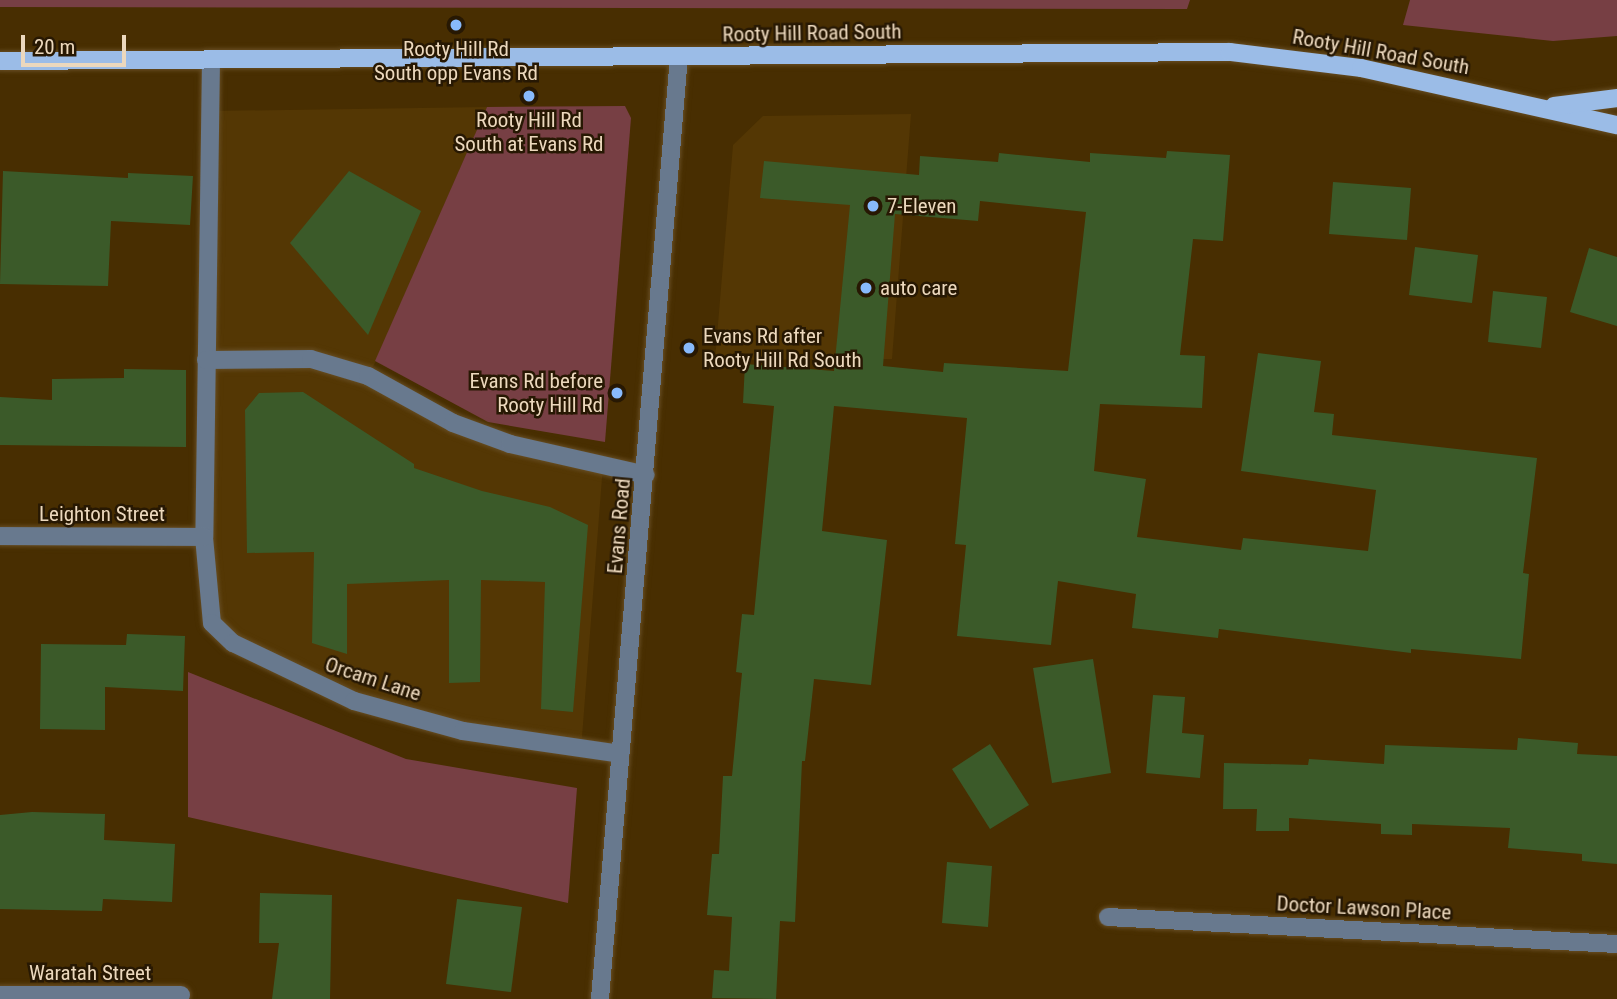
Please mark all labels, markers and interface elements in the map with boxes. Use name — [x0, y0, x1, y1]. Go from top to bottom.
marker: Rooty Hill Rd South opp Evans Rd — [448, 17, 464, 33]
street label: Rooty Hill Road South — [722, 19, 902, 47]
scale bar — [24, 21, 130, 65]
street label: Rooty Hill Road South — [1291, 24, 1471, 80]
text: 20 m — [34, 35, 75, 59]
place label: Rooty Hill Rd South opp Evans Rd — [374, 36, 538, 86]
marker: Rooty Hill Rd South at Evans Rd — [521, 88, 537, 104]
place label: Rooty Hill Rd South at Evans Rd — [454, 107, 604, 157]
place label: 7-Eleven — [887, 193, 956, 219]
marker: 7-Eleven — [865, 198, 881, 214]
place label: auto care — [880, 275, 957, 301]
marker: auto care — [858, 280, 874, 296]
place label: Evans Rd after Rooty Hill Rd South — [703, 323, 862, 373]
marker: Evans Rd after Rooty Hill Rd South — [681, 340, 697, 356]
place label: Evans Rd before Rooty Hill Rd — [470, 368, 603, 418]
marker: Evans Rd before Rooty Hill Rd — [609, 385, 625, 401]
street label: Evans Road — [602, 477, 636, 575]
street label: Leighton Street — [39, 501, 165, 527]
street label: Orcam Lane — [322, 652, 424, 706]
street label: Doctor Lawson Place — [1276, 891, 1452, 925]
street label: Waratah Street — [29, 960, 151, 986]

